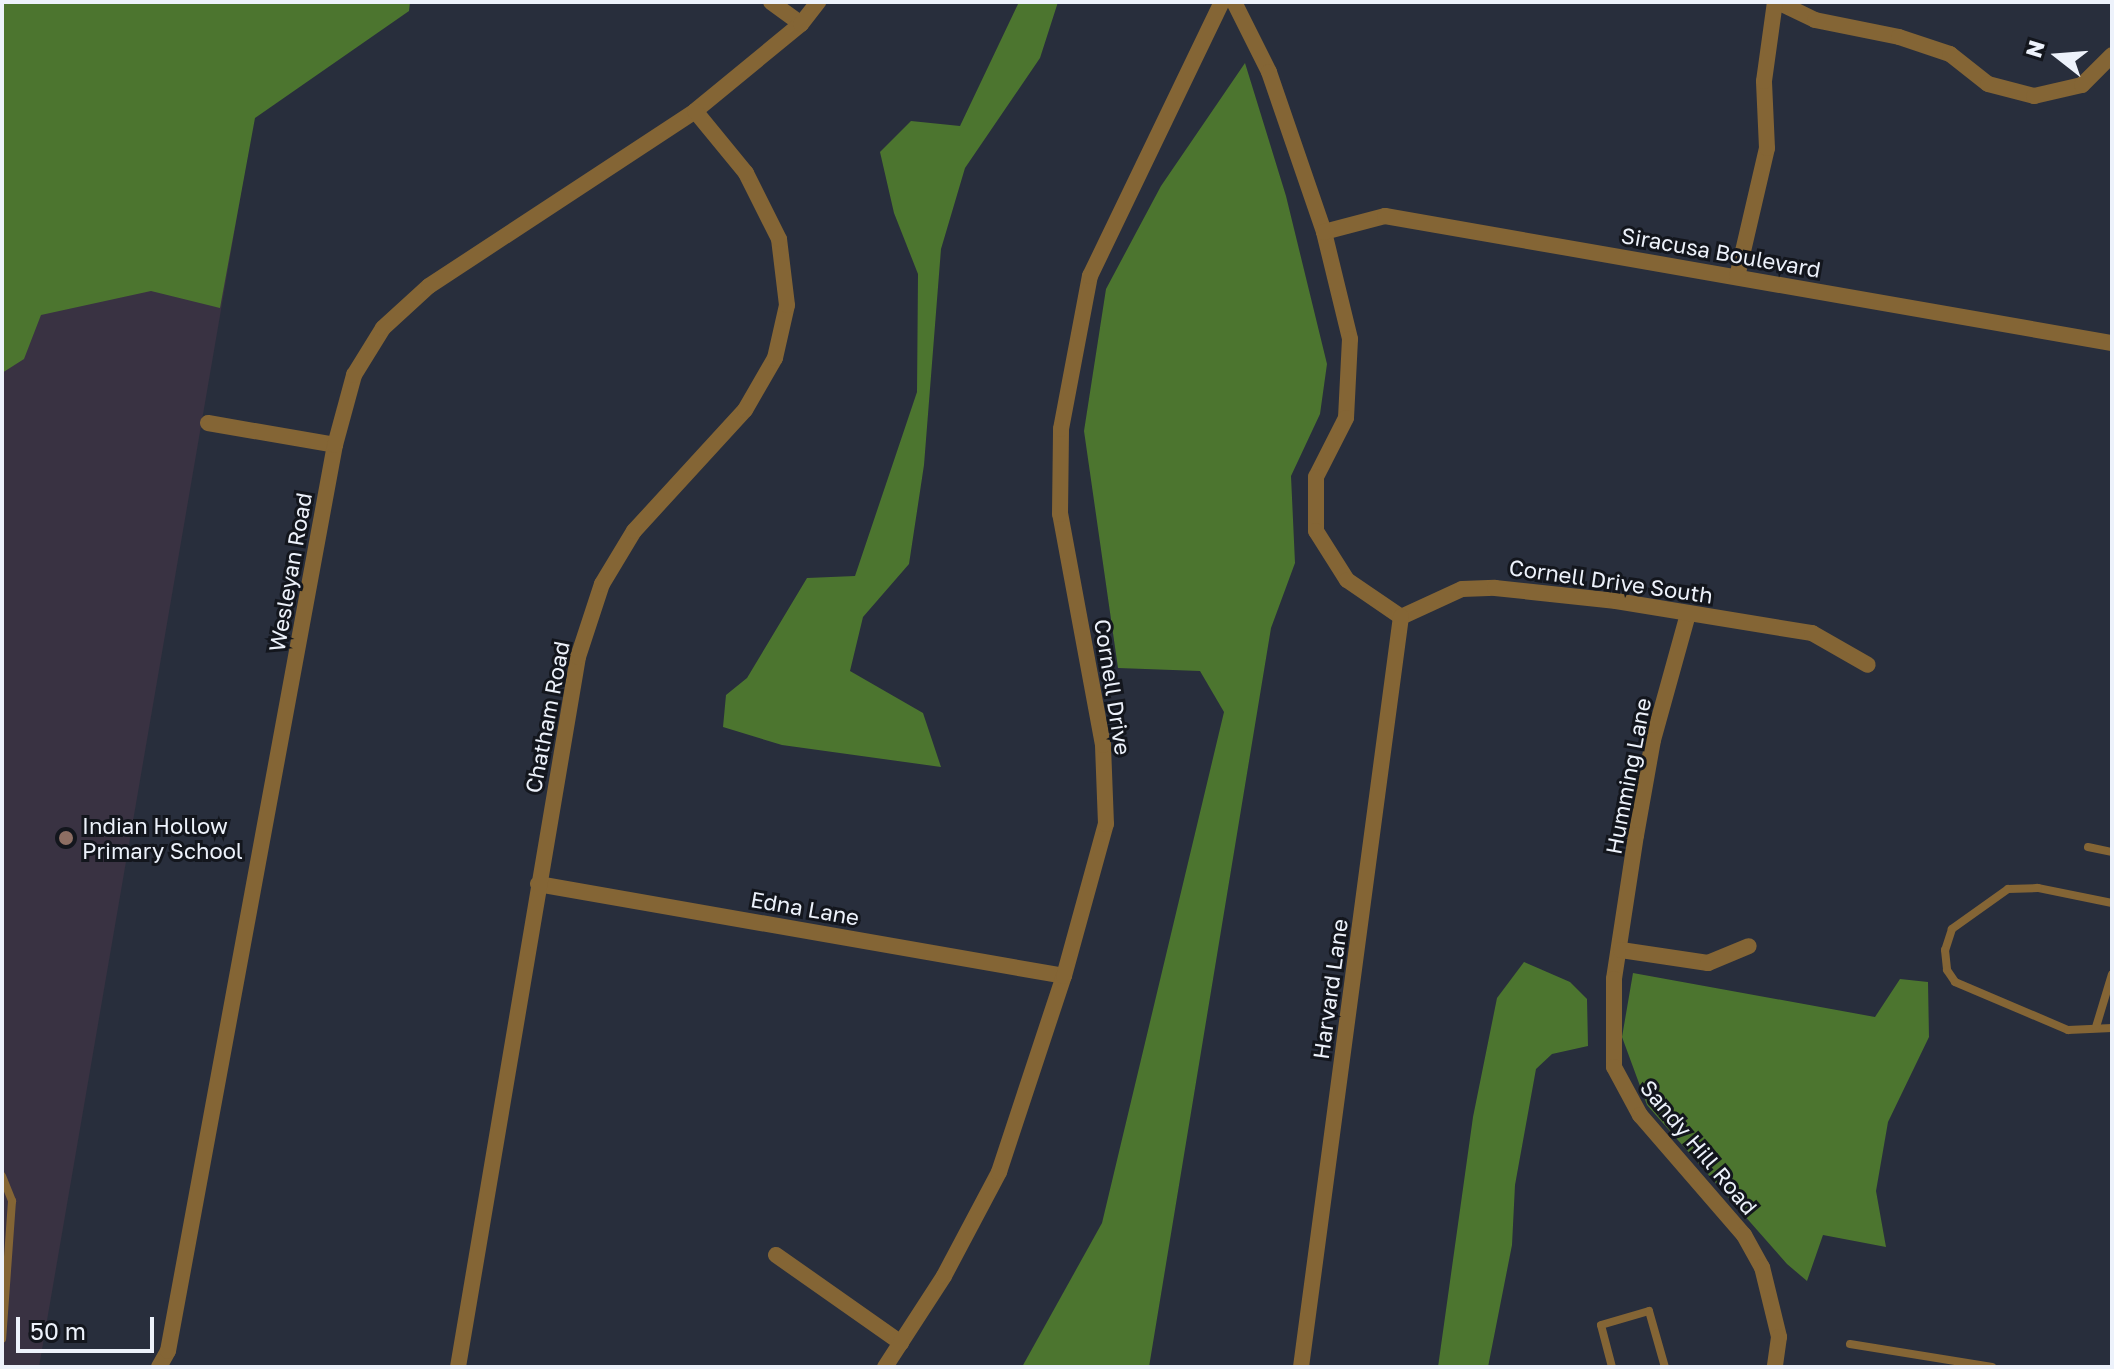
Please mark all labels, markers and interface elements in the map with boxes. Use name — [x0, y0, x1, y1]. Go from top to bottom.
north arrow — [2018, 16, 2098, 96]
text: N — [2019, 37, 2050, 61]
street label: Siracusa Boulevard — [1619, 221, 1823, 283]
street label: Wesleyan Road — [263, 491, 317, 653]
street label: Cornell Drive South — [1507, 554, 1715, 608]
street label: Cornell Drive — [1089, 617, 1137, 757]
street label: Chatham Road — [519, 639, 575, 795]
street label: Humming Lane — [1600, 695, 1656, 857]
place label: Indian Hollow Primary School — [82, 812, 243, 864]
marker: Indian Hollow Primary School — [57, 829, 75, 847]
street label: Edna Lane — [749, 885, 861, 931]
street label: Harvard Lane — [1307, 917, 1353, 1061]
street label: Sandy Hill Road — [1635, 1074, 1763, 1220]
scale bar — [20, 1301, 158, 1351]
text: 50 m — [30, 1316, 86, 1345]

